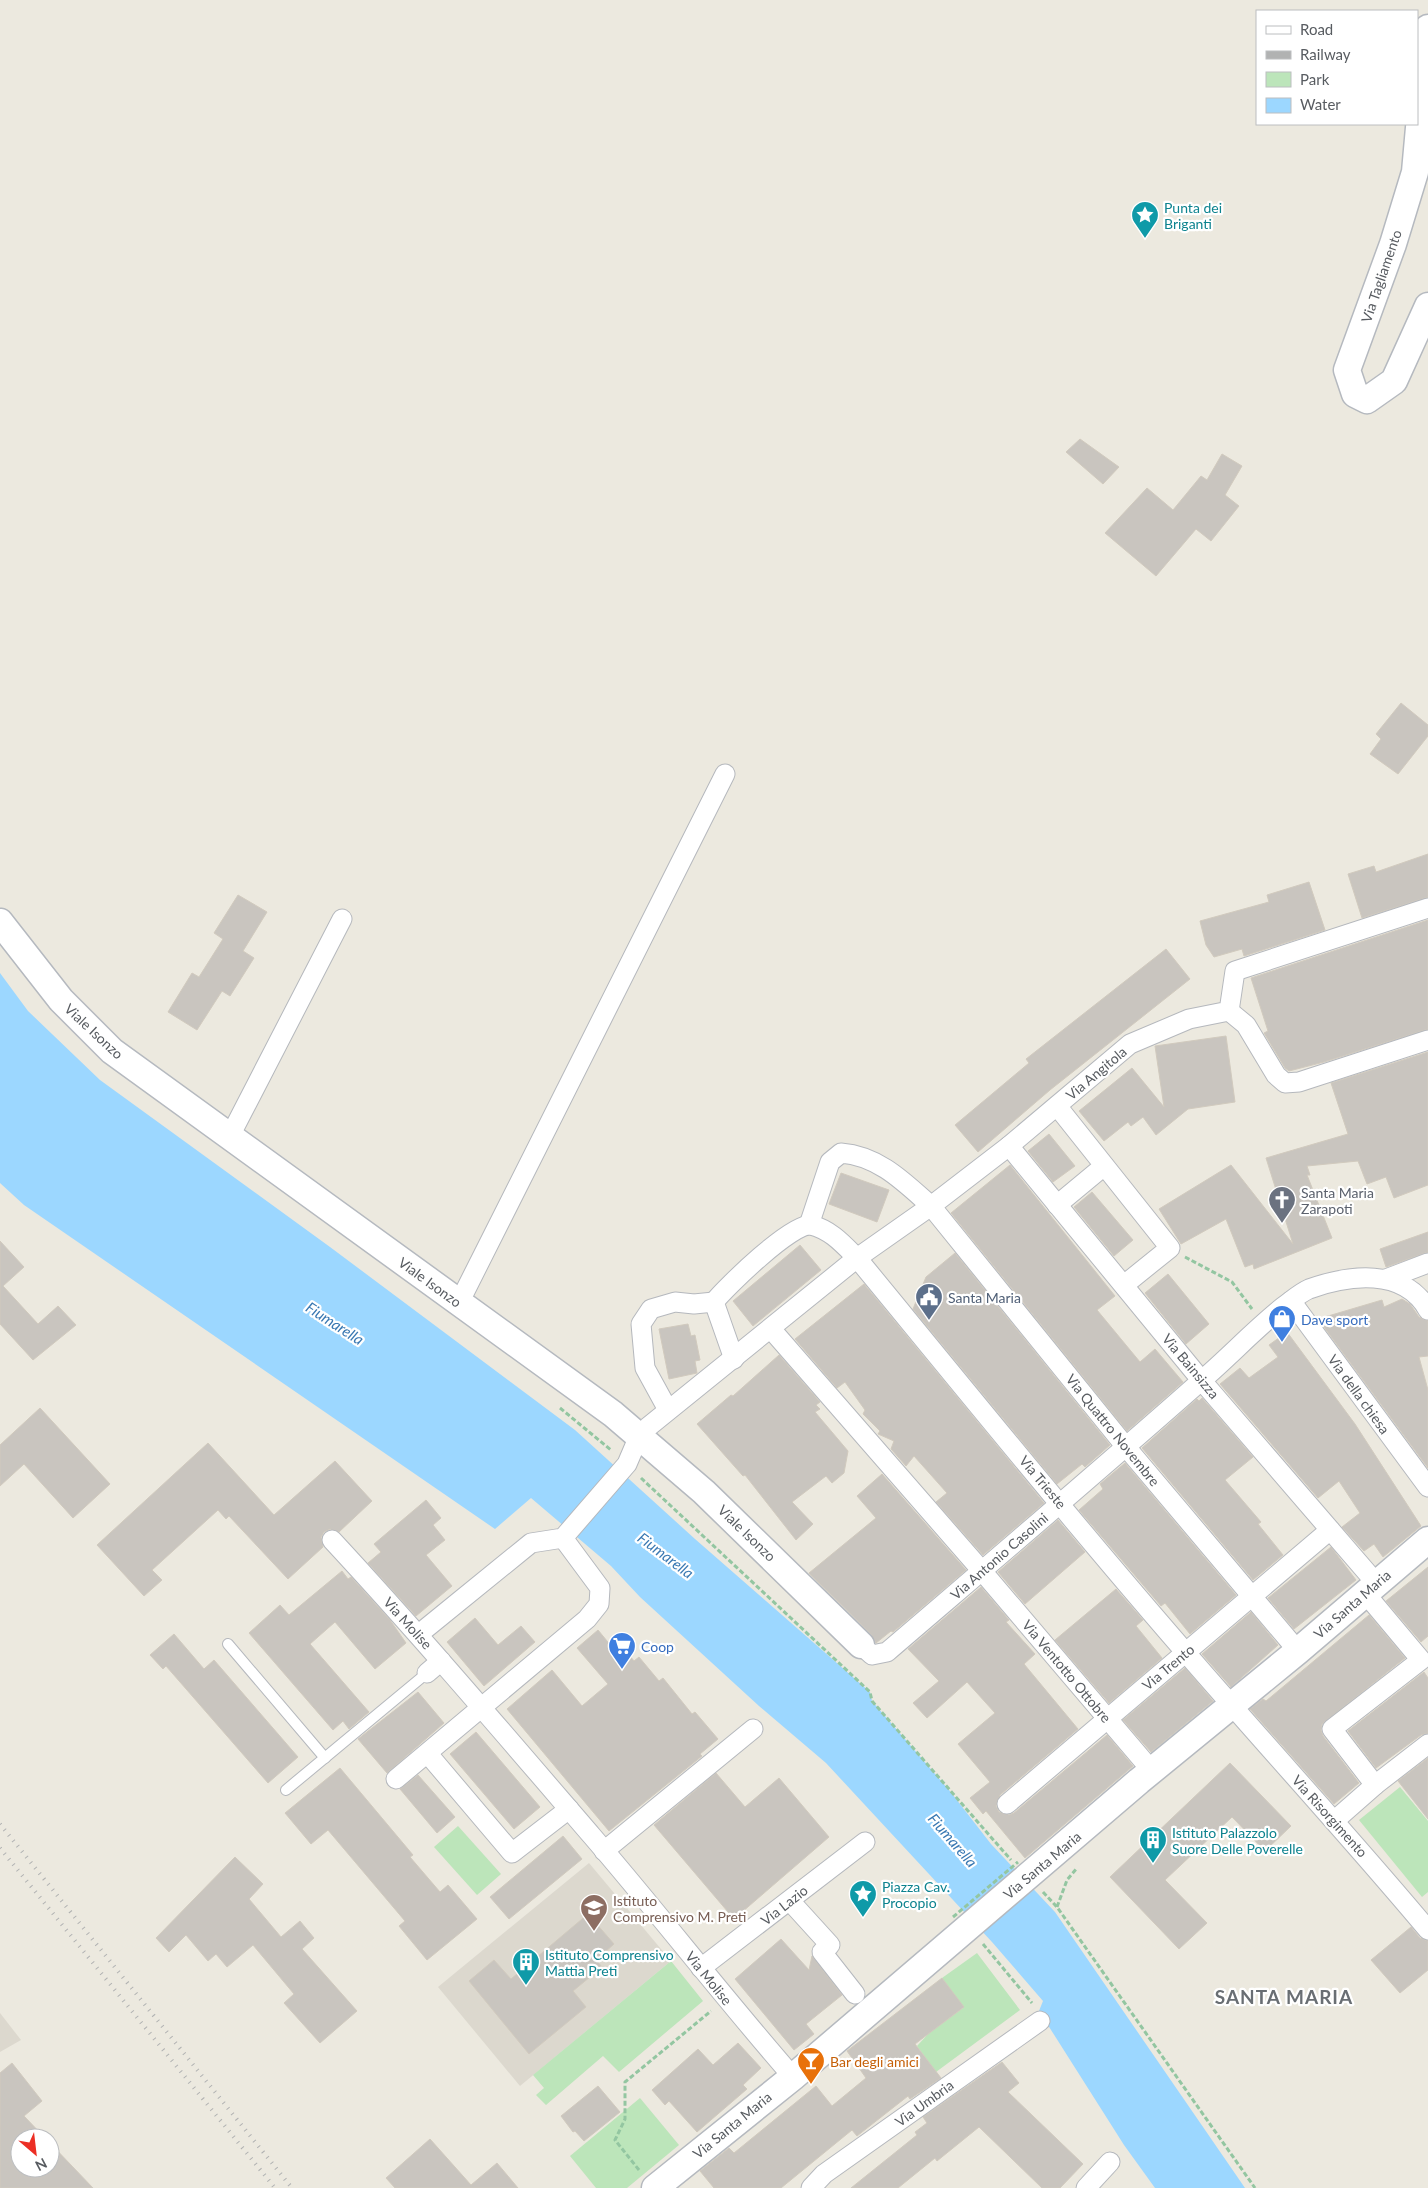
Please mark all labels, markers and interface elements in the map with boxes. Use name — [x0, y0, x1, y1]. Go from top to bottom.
legend — [1256, 10, 1418, 125]
text: Road — [1300, 20, 1333, 38]
text: Railway — [1300, 45, 1351, 63]
text: Park — [1300, 70, 1330, 88]
text: Water — [1300, 95, 1341, 113]
place label: Punta dei Briganti — [1164, 199, 1222, 232]
place icon: Punta dei Briganti — [1130, 200, 1160, 239]
street label: Via Tagliamento — [1357, 227, 1405, 325]
street label: Viale Isonzo — [61, 1000, 127, 1062]
street label: Via Angitola — [1062, 1043, 1130, 1103]
place label: Santa Maria Zarapoti — [1301, 1184, 1374, 1217]
church icon: Santa Maria Zarapoti — [1267, 1185, 1297, 1224]
street label: Viale Isonzo — [395, 1253, 465, 1311]
public building icon: Santa Maria — [914, 1282, 944, 1321]
place label: Santa Maria — [948, 1289, 1021, 1306]
water label: Fiumarella — [303, 1298, 368, 1348]
shop icon: Dave sport — [1267, 1304, 1297, 1343]
place label: Dave sport — [1301, 1311, 1368, 1328]
street label: Via Bainsizza — [1159, 1330, 1223, 1402]
street label: Via della chiesa — [1324, 1351, 1394, 1437]
street label: Via Quattro Novembre — [1063, 1371, 1163, 1489]
street label: Via Trieste — [1016, 1452, 1070, 1512]
street label: Viale Isonzo — [715, 1501, 779, 1565]
street label: Via Antonio Casolini — [947, 1509, 1051, 1603]
water label: Fiumarella — [635, 1528, 698, 1582]
street label: Via Santa Maria — [1310, 1566, 1394, 1642]
street label: Via Molise — [380, 1593, 436, 1653]
street label: Via Ventotto Ottobre — [1019, 1616, 1115, 1726]
supermarket icon: Coop — [607, 1631, 637, 1670]
place label: Coop — [641, 1638, 674, 1655]
street label: Via Trento — [1139, 1640, 1197, 1694]
street label: Via Risorgimento — [1289, 1771, 1371, 1861]
water label: Fiumarella — [925, 1810, 981, 1871]
place label: Istituto Palazzolo Suore Delle Poverelle — [1172, 1824, 1303, 1857]
building icon: Istituto Palazzolo Suore Delle Poverelle — [1138, 1825, 1168, 1864]
street label: Via Santa Maria — [1000, 1828, 1084, 1902]
place label: Piazza Cav. Procopio — [882, 1878, 950, 1911]
place icon: Piazza Cav. Procopio — [848, 1879, 878, 1918]
street label: Via Lazio — [757, 1881, 811, 1929]
place label: Istituto Comprensivo M. Preti — [613, 1892, 746, 1925]
school or university icon: Istituto Comprensivo M. Preti — [579, 1893, 609, 1932]
place label: Istituto Comprensivo Mattia Preti — [545, 1946, 674, 1979]
building icon: Istituto Comprensivo Mattia Preti — [511, 1947, 541, 1986]
street label: Via Molise — [682, 1948, 736, 2008]
district label: SANTA MARIA — [1215, 1985, 1353, 2008]
bar icon: Bar degli amici — [796, 2046, 826, 2085]
place label: Bar degli amici — [830, 2053, 919, 2070]
street label: Via Umbria — [891, 2076, 957, 2130]
street label: Via Santa Maria — [689, 2088, 775, 2162]
north arrow — [10, 2128, 60, 2178]
text: N — [33, 2155, 50, 2175]

